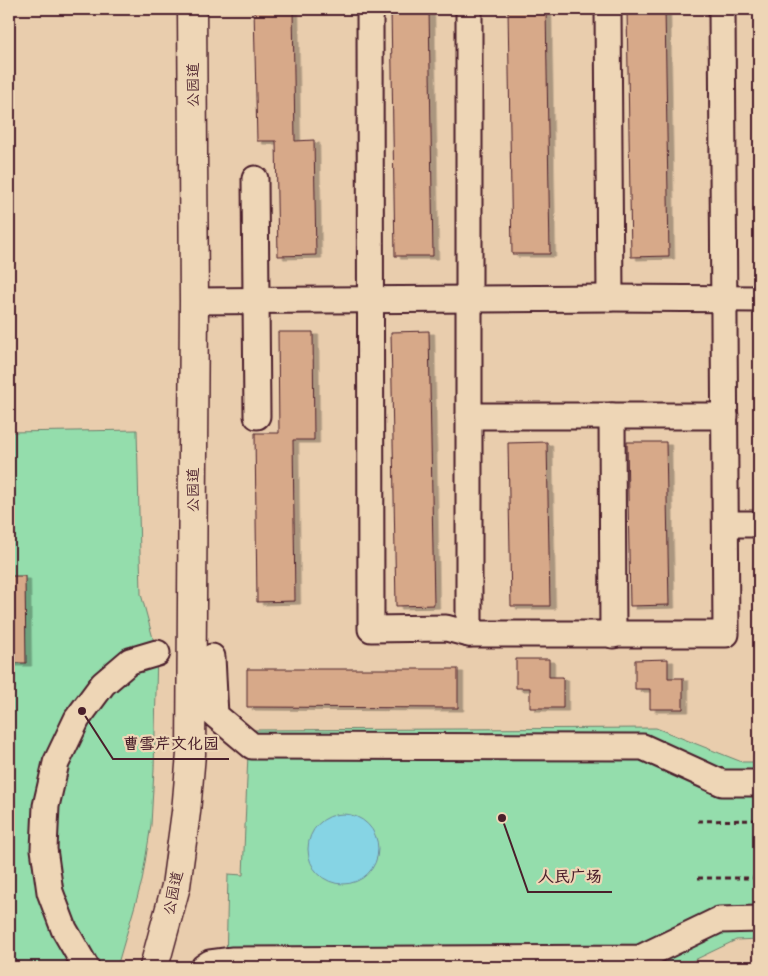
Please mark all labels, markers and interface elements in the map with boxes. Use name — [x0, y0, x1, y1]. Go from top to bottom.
street label: 公园道 — [183, 62, 203, 108]
street label: 公园道 — [183, 467, 203, 513]
callout: 曹雪芹文化园 — [113, 728, 229, 759]
text: 曹雪芹文化园 — [123, 733, 219, 754]
callout: 人民广场 — [528, 861, 612, 892]
text: 人民广场 — [538, 866, 602, 887]
street label: 公园道 — [159, 869, 187, 917]

